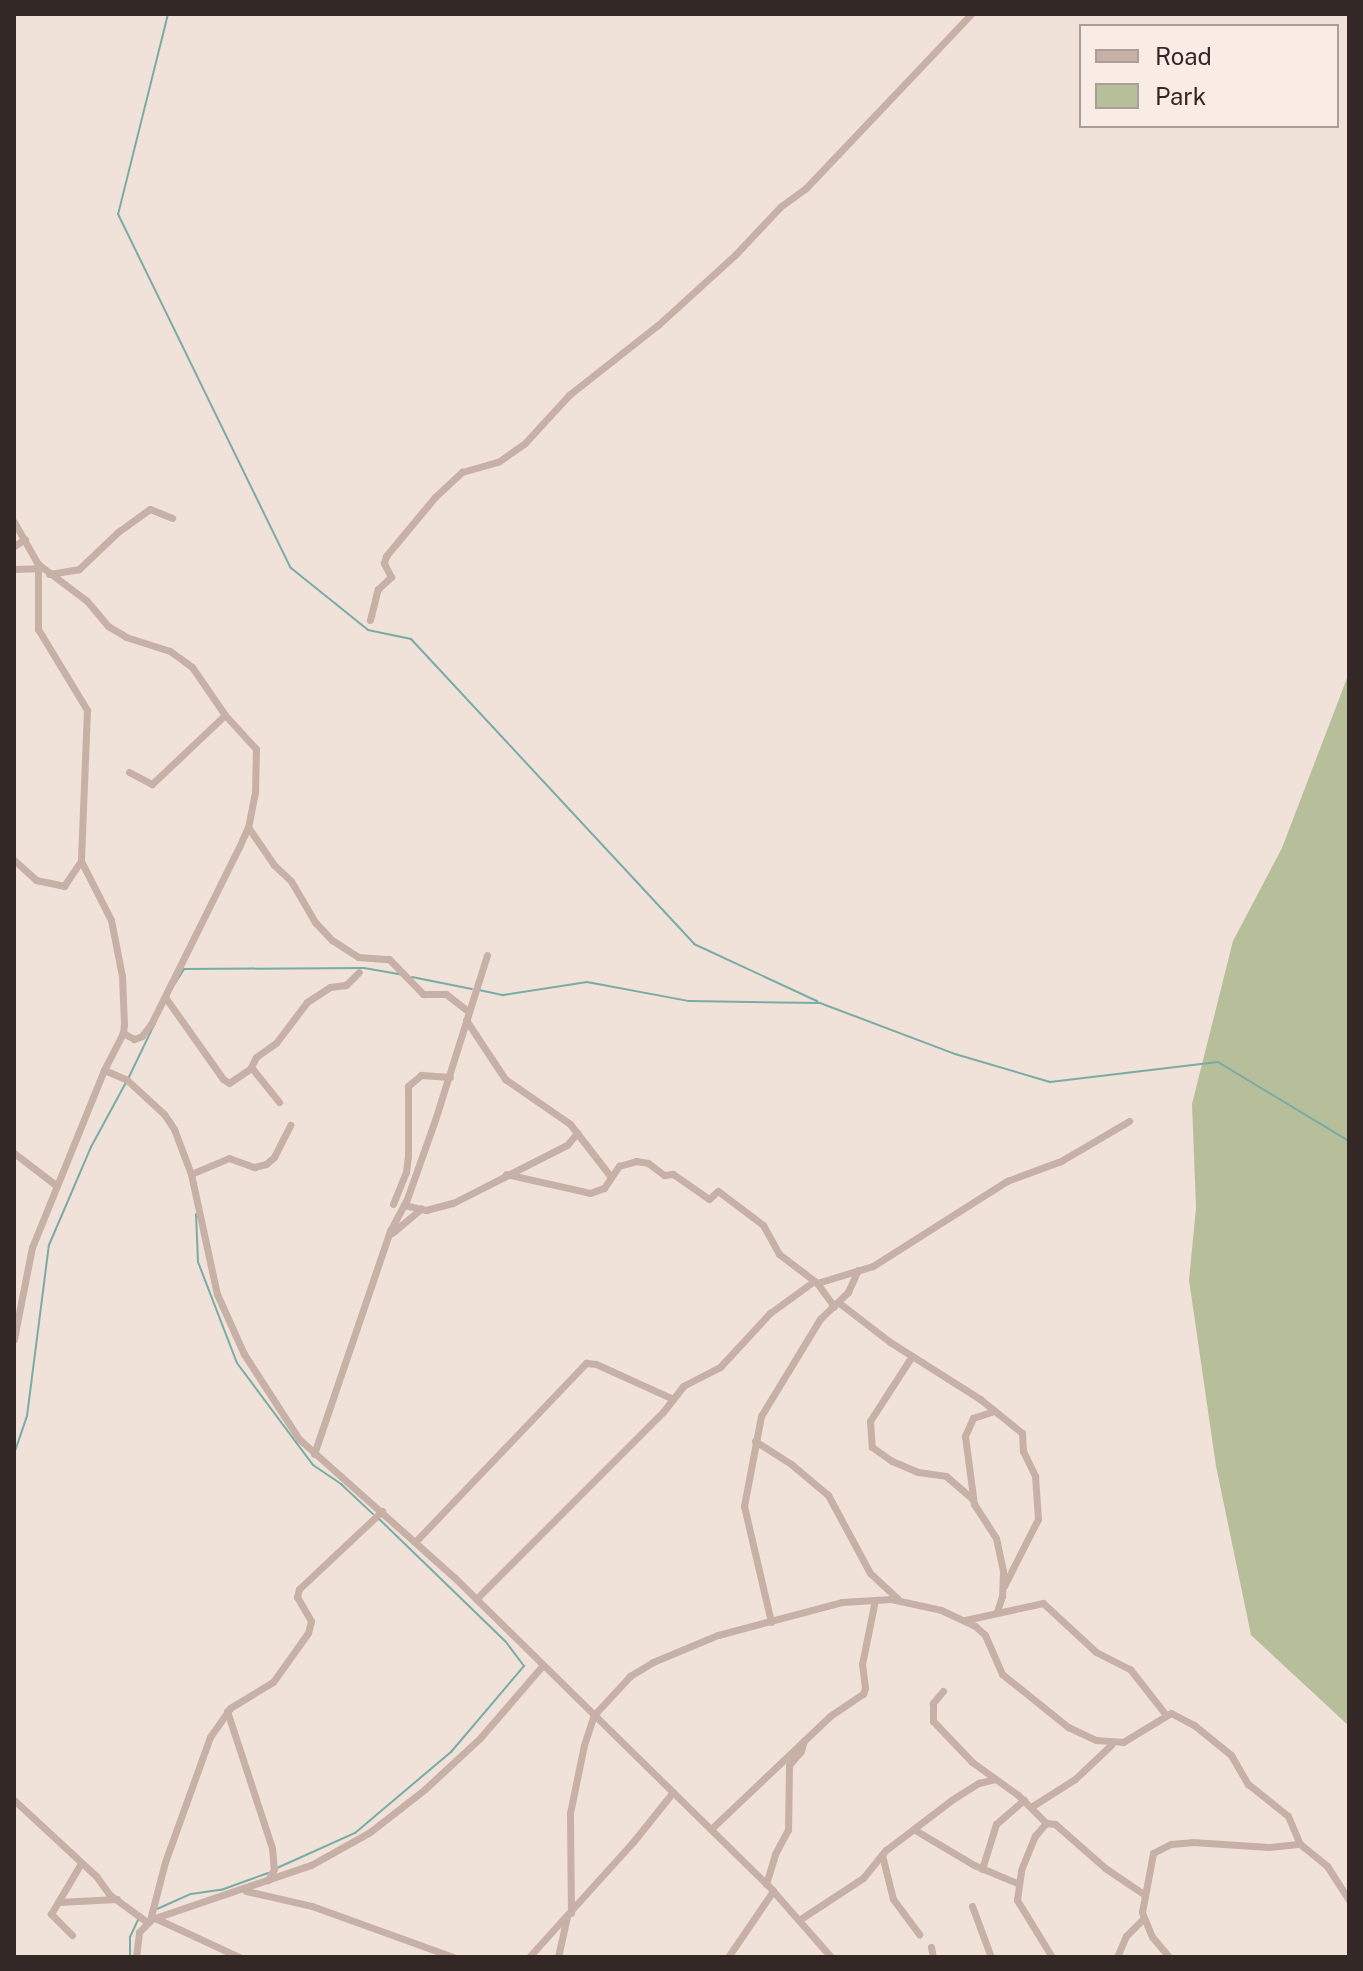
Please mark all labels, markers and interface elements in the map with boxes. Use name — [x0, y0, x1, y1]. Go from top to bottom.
legend — [1079, 24, 1339, 128]
text: Road — [1155, 42, 1212, 70]
text: Park — [1155, 82, 1206, 110]

